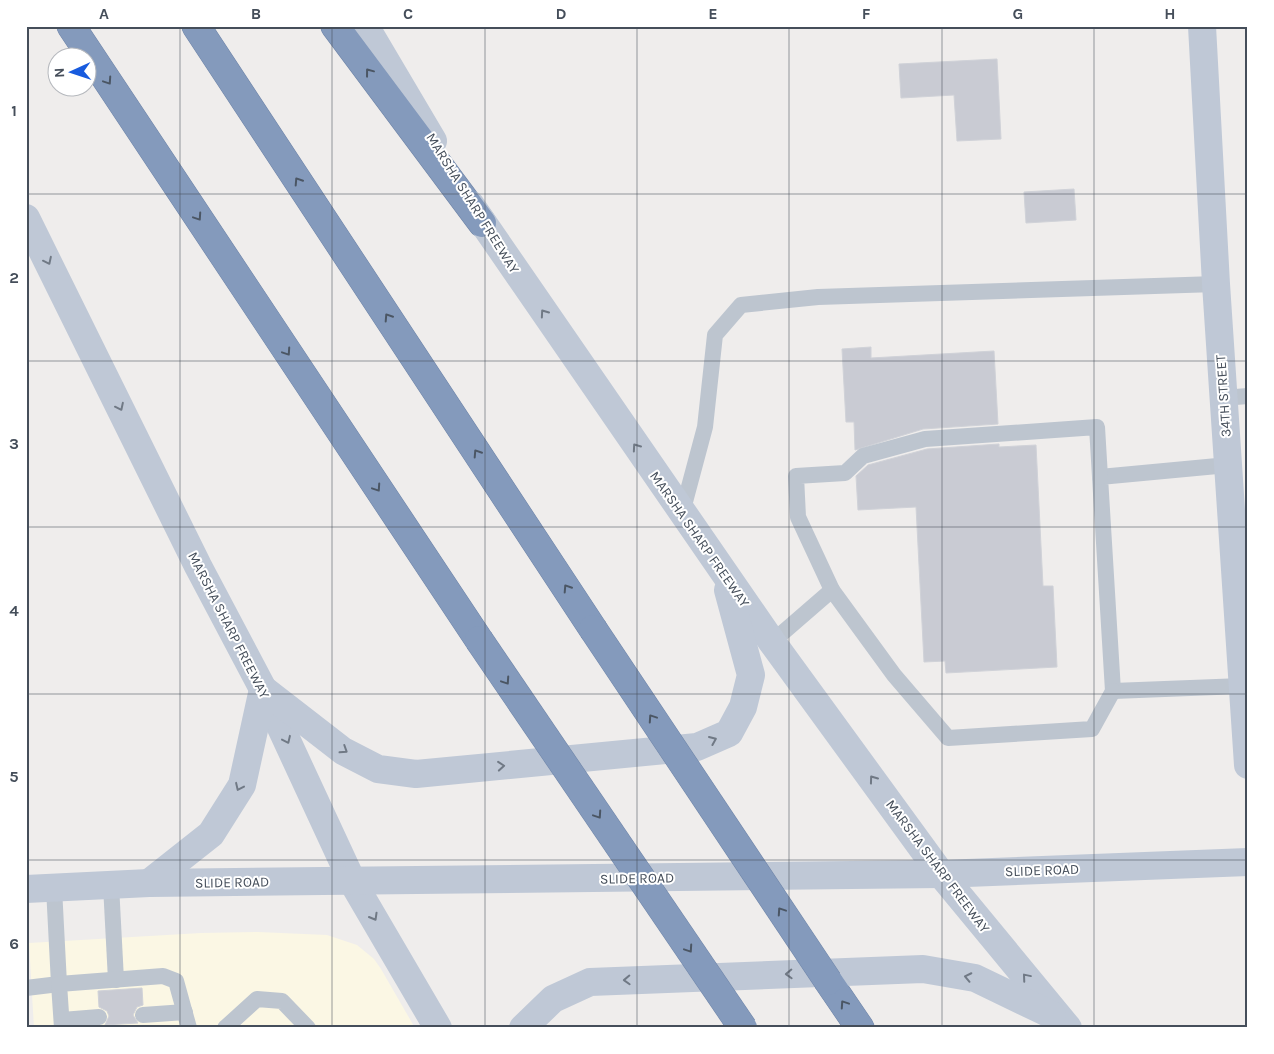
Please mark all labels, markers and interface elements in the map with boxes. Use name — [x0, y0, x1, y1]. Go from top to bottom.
text: A — [99, 4, 109, 23]
text: B — [251, 4, 261, 23]
text: C — [403, 4, 413, 23]
text: D — [556, 4, 567, 23]
text: E — [708, 4, 718, 23]
text: F — [862, 4, 871, 23]
text: G — [1013, 4, 1023, 23]
text: H — [1164, 4, 1176, 23]
north arrow — [48, 48, 98, 98]
text: N — [51, 67, 68, 78]
one-way arrow — [365, 68, 375, 77]
one-way arrow — [102, 76, 111, 85]
text: 1 — [11, 101, 17, 120]
street label: MARSHA SHARP FREEWAY — [422, 130, 523, 277]
one-way arrow — [295, 177, 304, 187]
one-way arrow — [191, 212, 201, 221]
one-way arrow — [42, 256, 52, 265]
text: 2 — [9, 268, 19, 287]
one-way arrow — [541, 310, 550, 319]
one-way arrow — [384, 313, 394, 322]
one-way arrow — [281, 347, 291, 356]
street label: 34TH STREET — [1212, 354, 1235, 438]
one-way arrow — [114, 402, 124, 411]
text: 3 — [9, 434, 19, 453]
one-way arrow — [633, 443, 642, 453]
one-way arrow — [474, 449, 483, 458]
street label: MARSHA SHARP FREEWAY — [646, 468, 753, 611]
one-way arrow — [371, 482, 380, 491]
street label: MARSHA SHARP FREEWAY — [184, 549, 273, 702]
one-way arrow — [563, 584, 573, 593]
text: 4 — [9, 601, 19, 620]
one-way arrow — [500, 675, 509, 684]
one-way arrow — [649, 714, 659, 723]
one-way arrow — [281, 735, 291, 744]
one-way arrow — [708, 736, 717, 746]
one-way arrow — [338, 744, 347, 753]
one-way arrow — [497, 761, 505, 772]
text: 5 — [9, 767, 19, 786]
one-way arrow — [870, 776, 878, 785]
one-way arrow — [235, 782, 246, 791]
street label: MARSHA SHARP FREEWAY — [882, 796, 993, 936]
one-way arrow — [592, 809, 601, 819]
street label: SLIDE ROAD — [1005, 861, 1079, 880]
street label: SLIDE ROAD — [600, 869, 674, 888]
street label: SLIDE ROAD — [195, 873, 269, 892]
one-way arrow — [778, 908, 787, 917]
one-way arrow — [367, 912, 377, 921]
text: 6 — [9, 934, 19, 953]
one-way arrow — [683, 944, 693, 953]
one-way arrow — [785, 969, 793, 979]
one-way arrow — [964, 972, 973, 983]
one-way arrow — [1022, 973, 1031, 982]
one-way arrow — [623, 975, 631, 986]
one-way arrow — [841, 1001, 850, 1010]

